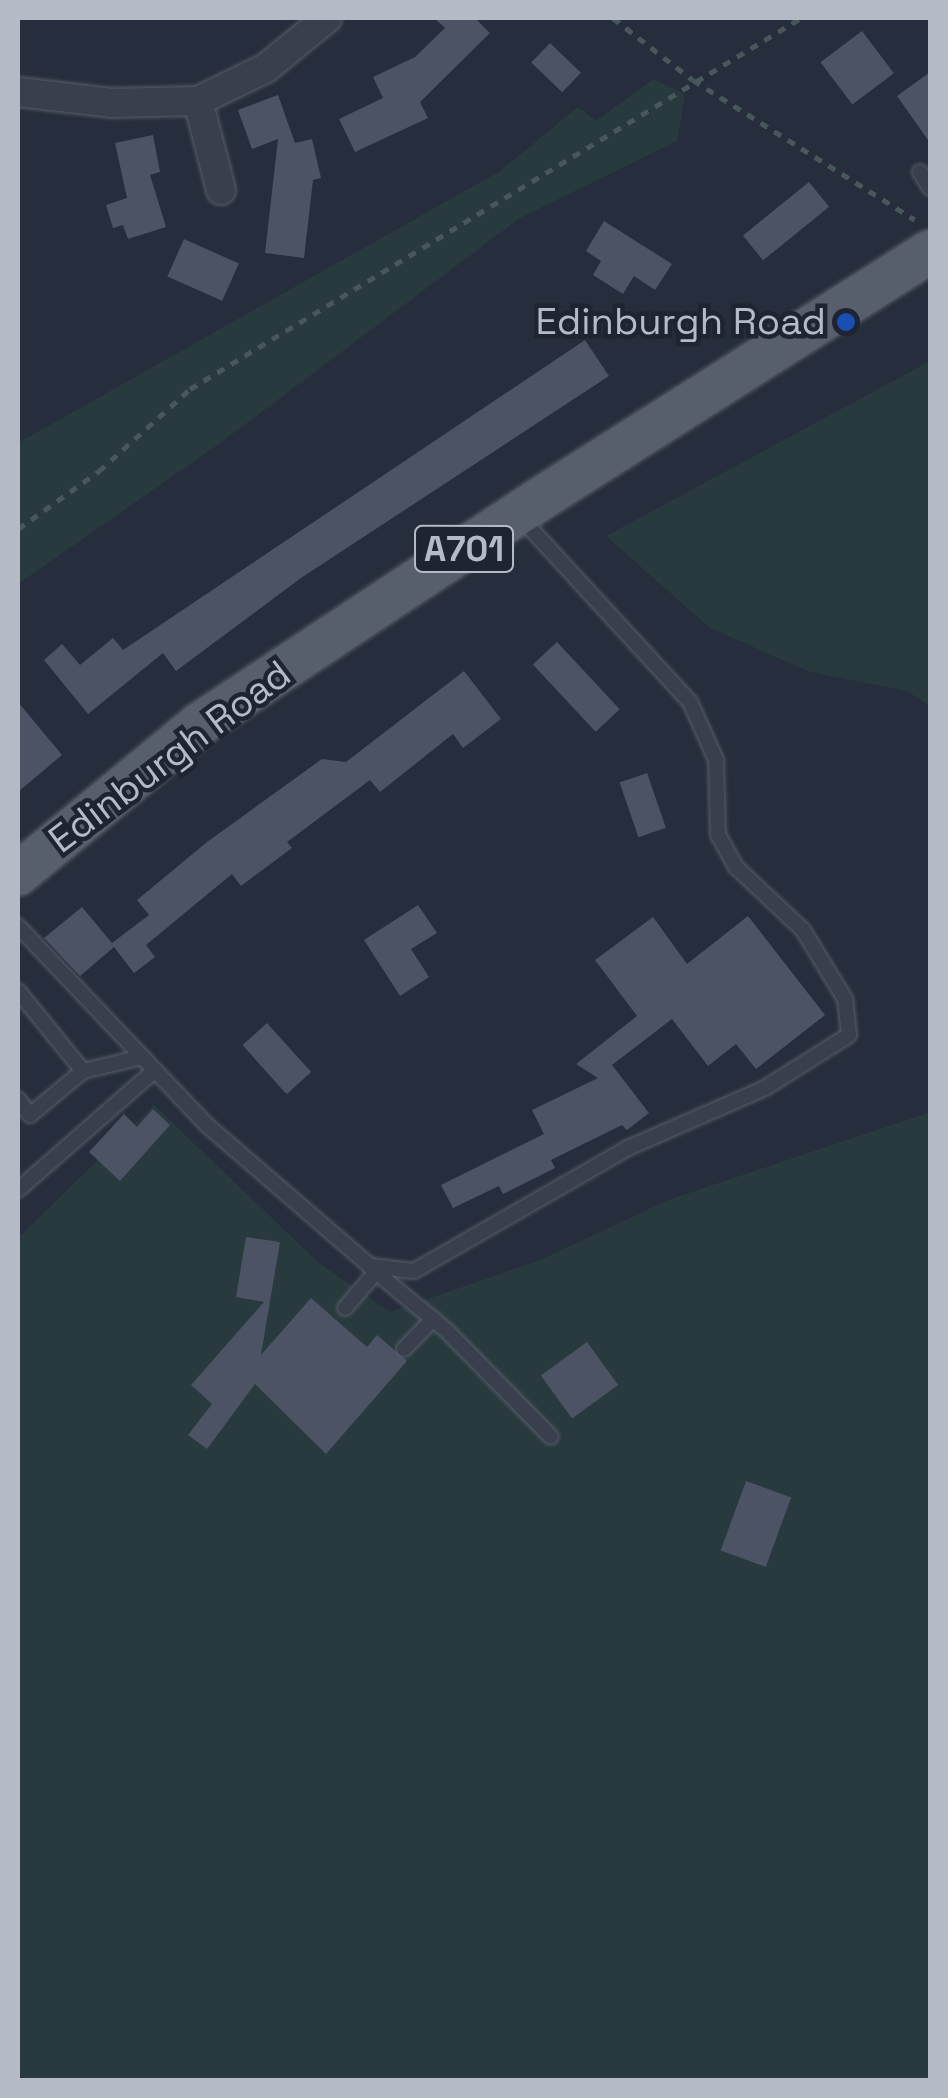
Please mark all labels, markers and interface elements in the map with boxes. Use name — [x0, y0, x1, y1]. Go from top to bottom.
place label: Edinburgh Road — [535, 299, 826, 345]
marker: Edinburgh Road — [835, 311, 857, 333]
road number: A701 — [414, 519, 514, 579]
street label: Edinburgh Road — [40, 651, 300, 863]

